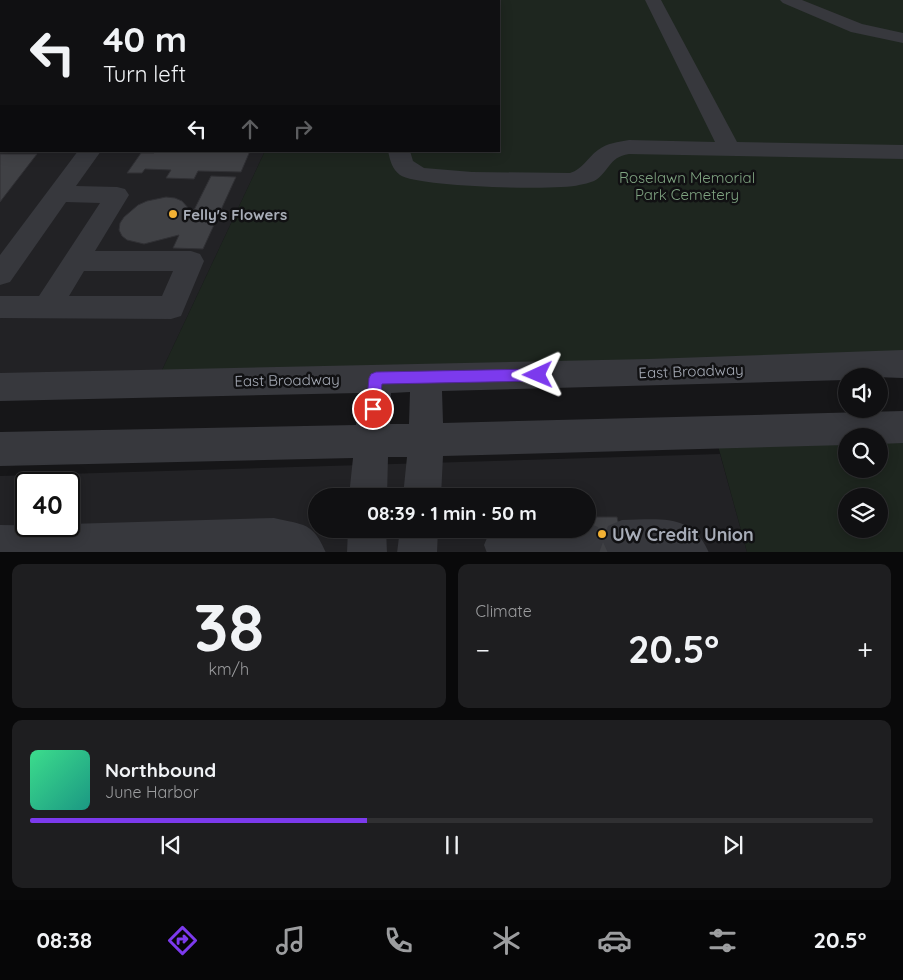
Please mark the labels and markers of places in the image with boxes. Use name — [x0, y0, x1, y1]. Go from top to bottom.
place label: Felly's Flowers — [183, 205, 287, 224]
marker: Felly's Flowers — [167, 208, 179, 220]
pin — [352, 388, 394, 430]
place label: UW Credit Union — [612, 523, 754, 546]
marker: UW Credit Union — [596, 528, 608, 540]

